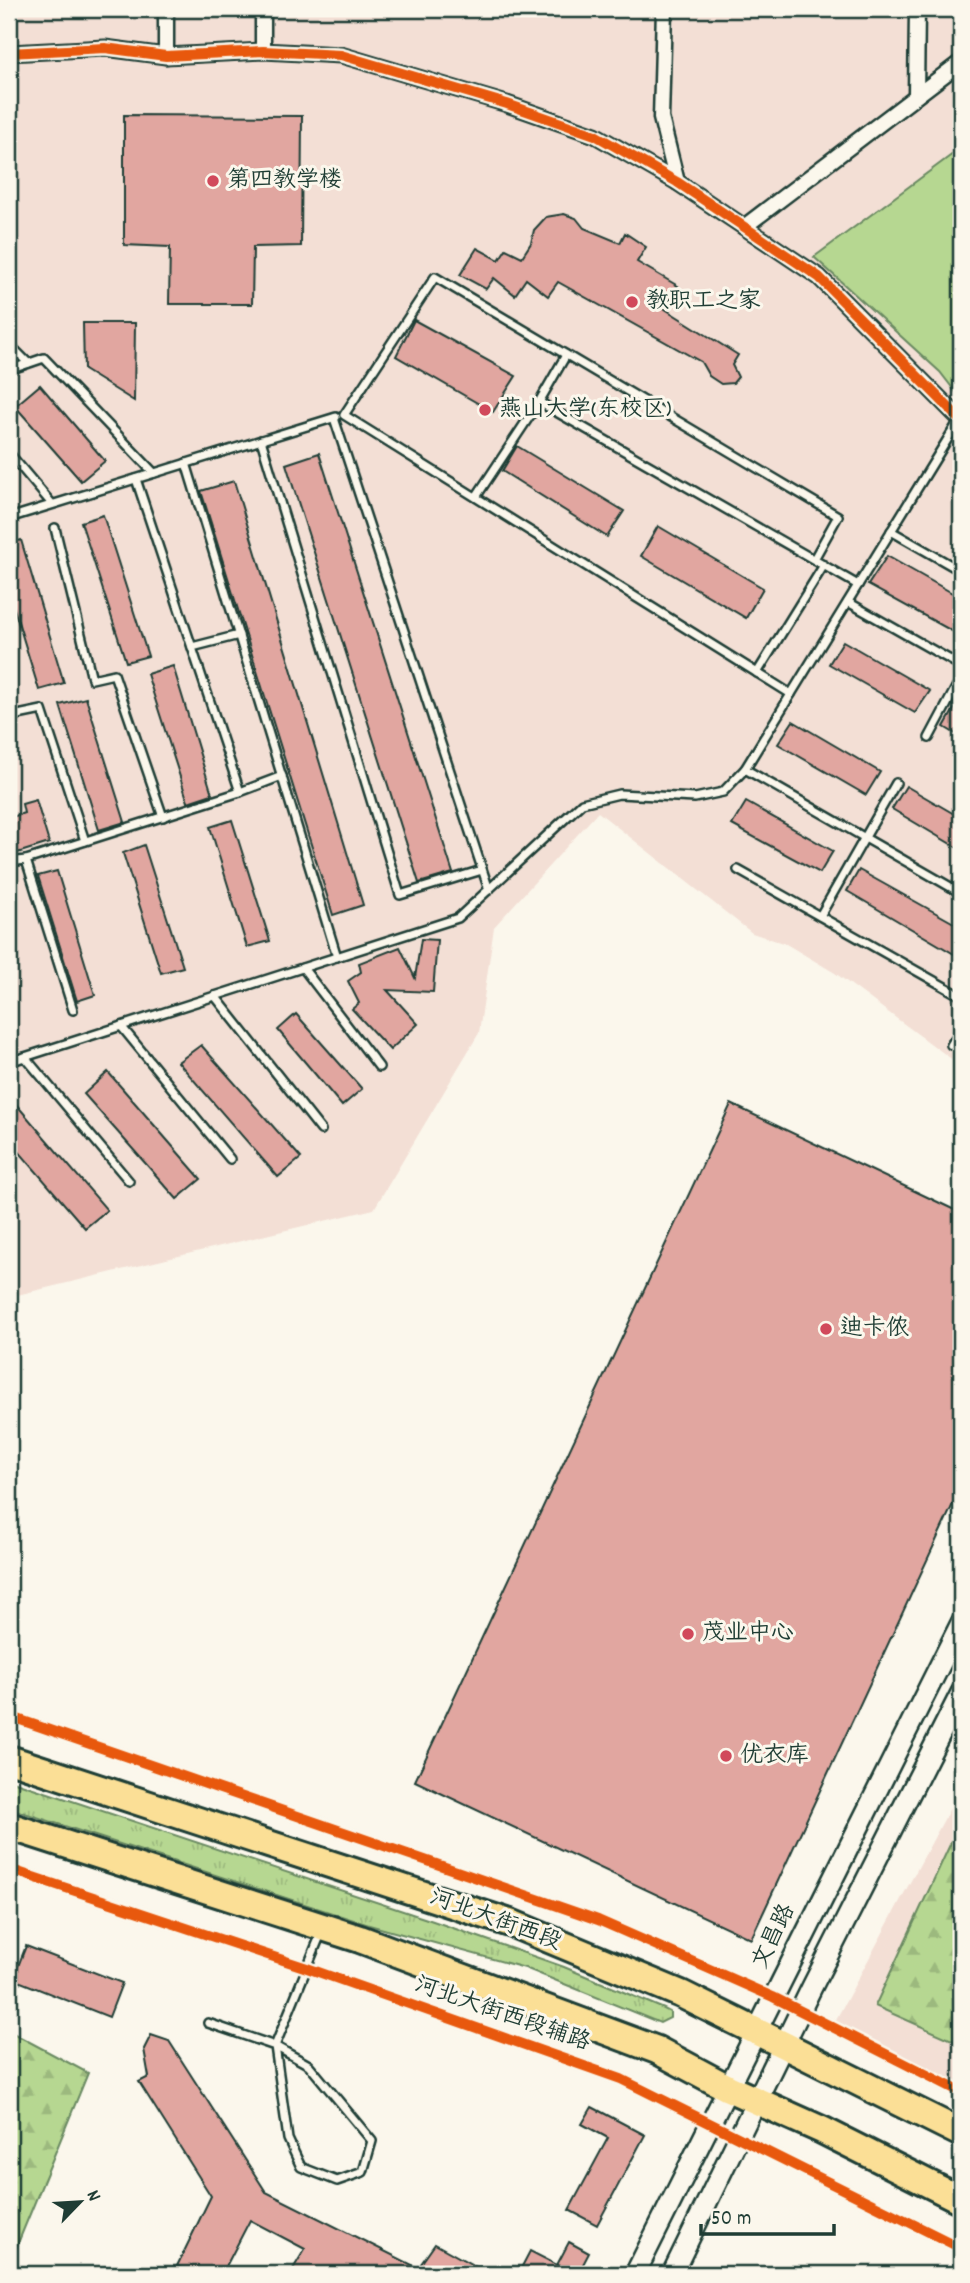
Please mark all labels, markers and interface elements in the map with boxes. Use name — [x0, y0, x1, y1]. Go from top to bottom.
place label: 第四教学楼 — [227, 165, 342, 198]
marker: 第四教学楼 — [205, 173, 221, 189]
place label: 教职工之家 — [646, 286, 761, 319]
marker: 教职工之家 — [624, 294, 640, 310]
place label: 燕山大学(东校区) — [499, 394, 672, 427]
marker: 燕山大学(东校区) — [477, 402, 493, 418]
place label: 迪卡侬 — [840, 1313, 909, 1346]
marker: 迪卡侬 — [818, 1321, 834, 1337]
place label: 茂业中心 — [702, 1618, 794, 1651]
marker: 茂业中心 — [680, 1626, 696, 1642]
place label: 优衣库 — [740, 1740, 809, 1773]
marker: 优衣库 — [718, 1748, 734, 1764]
street label: 河北大街西段 — [425, 1882, 565, 1960]
street label: 文昌路 — [745, 1899, 805, 1975]
street label: 河北大街西段辅路 — [410, 1969, 594, 2061]
north arrow — [46, 2168, 116, 2238]
text: N — [78, 2186, 106, 2206]
scale bar — [701, 2192, 834, 2236]
text: 50 m — [711, 2205, 751, 2235]

